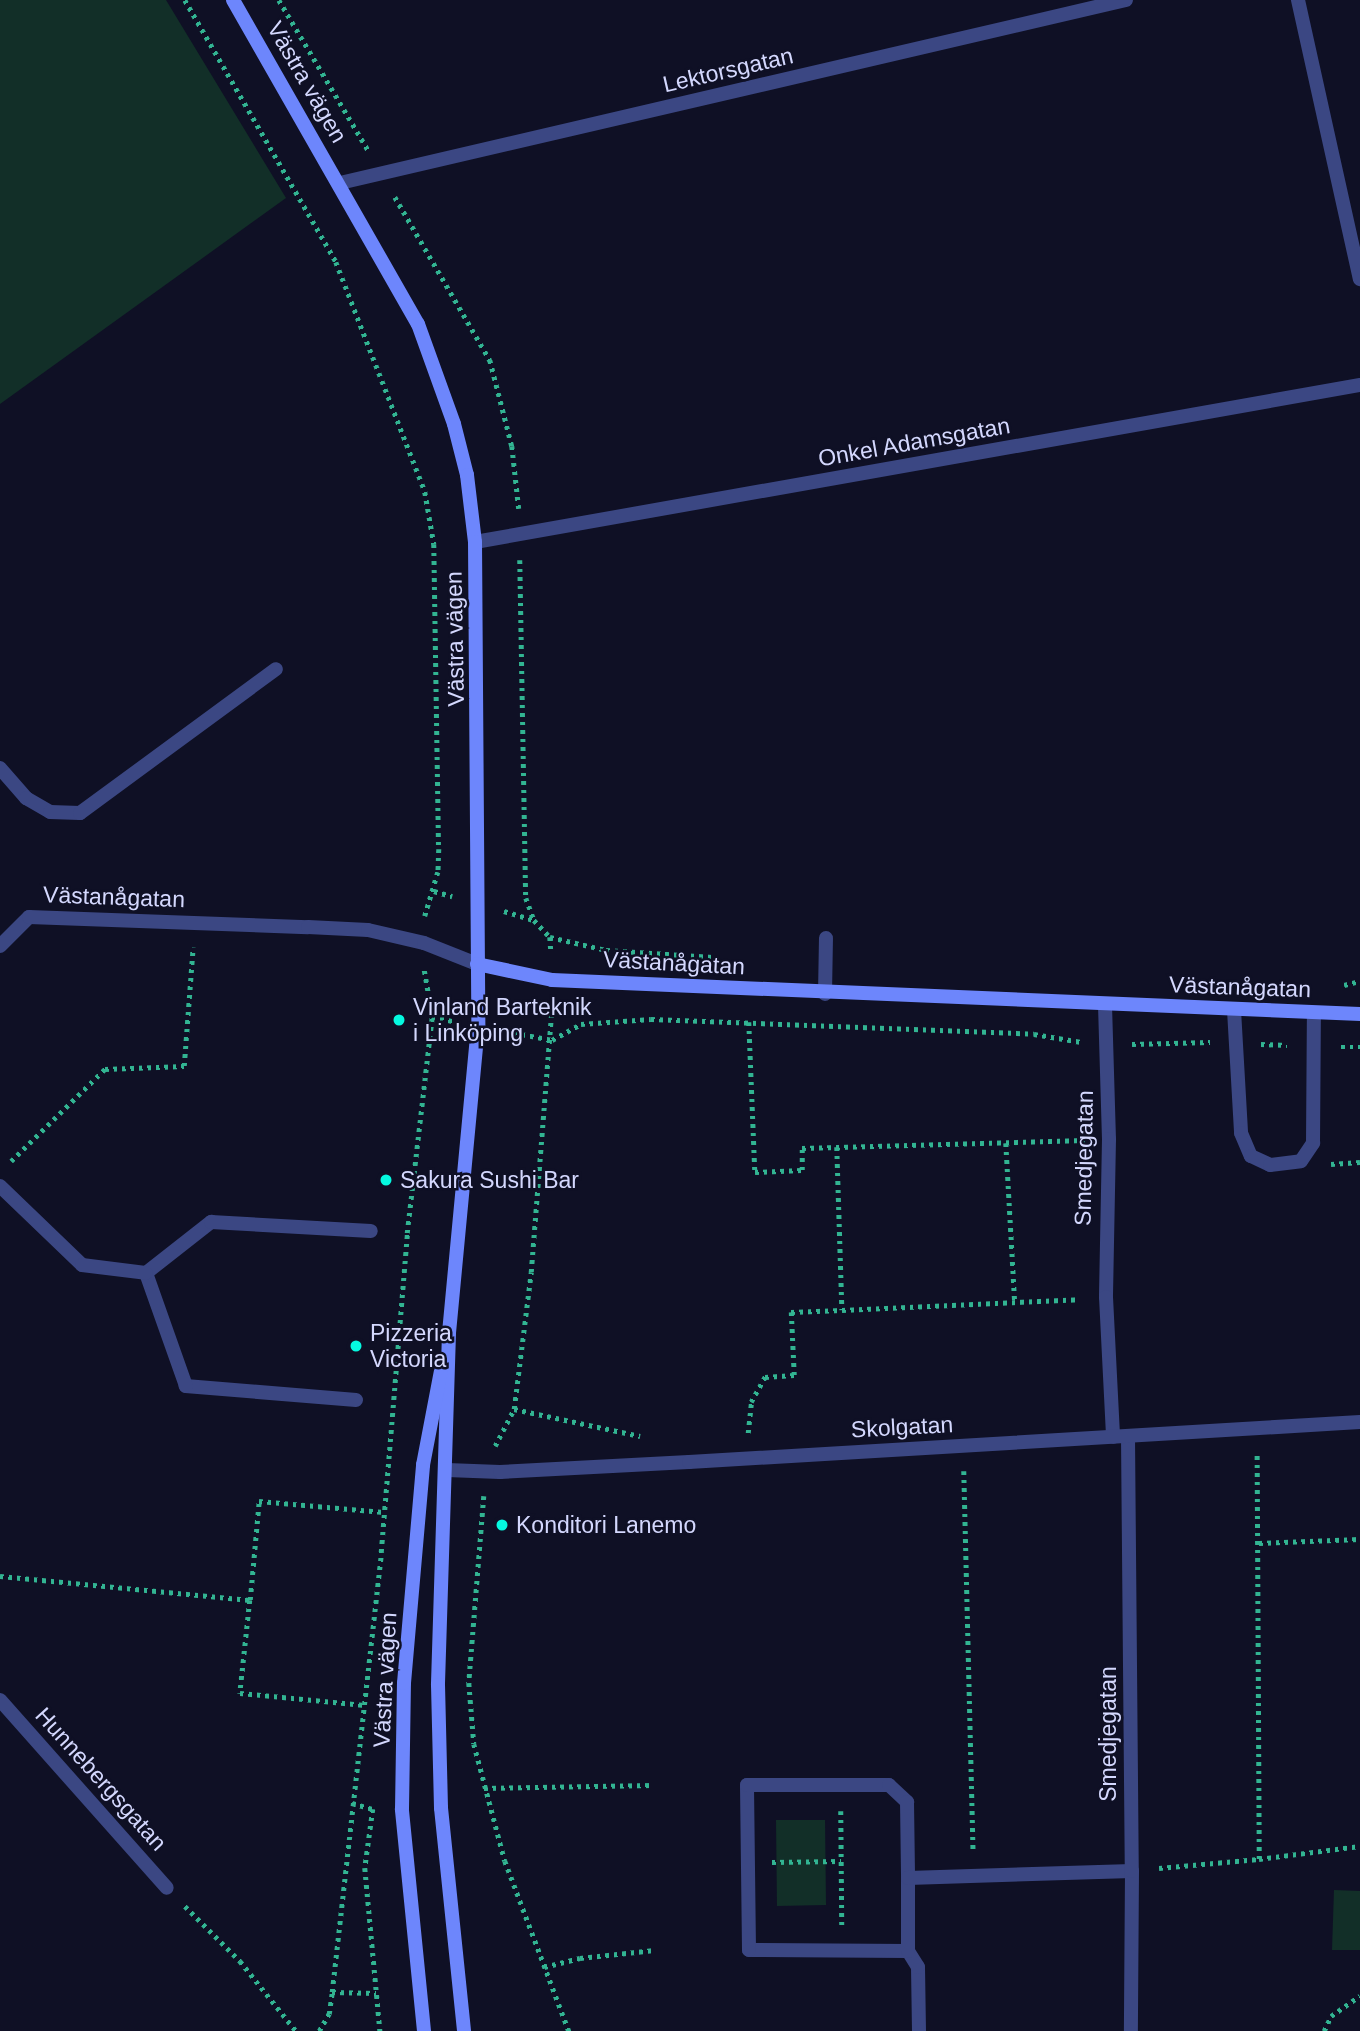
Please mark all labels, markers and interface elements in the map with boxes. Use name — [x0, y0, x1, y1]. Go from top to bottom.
street label: Västra vägen — [261, 16, 353, 148]
street label: Lektorsgatan — [660, 42, 796, 98]
street label: Onkel Adamsgatan — [815, 411, 1013, 473]
street label: Västra vägen — [440, 571, 470, 707]
street label: Västanågatan — [43, 881, 185, 913]
street label: Västanågatan — [602, 946, 746, 980]
street label: Västanågatan — [1169, 971, 1311, 1003]
place label: Vinland Barteknik i Linköping — [413, 993, 592, 1047]
marker: Vinland Barteknik i Linköping — [391, 1012, 407, 1028]
street label: Smedjegatan — [1069, 1090, 1099, 1226]
place label: Sakura Sushi Bar — [400, 1166, 579, 1194]
marker: Sakura Sushi Bar — [378, 1172, 394, 1188]
place label: Pizzeria Victoria — [370, 1319, 452, 1373]
marker: Pizzeria Victoria — [348, 1338, 364, 1354]
street label: Skolgatan — [850, 1411, 954, 1443]
place label: Konditori Lanemo — [516, 1511, 696, 1539]
marker: Konditori Lanemo — [494, 1517, 510, 1533]
street label: Västra vägen — [368, 1612, 402, 1748]
street label: Smedjegatan — [1094, 1666, 1122, 1802]
street label: Hunnebergsgatan — [30, 1702, 172, 1856]

